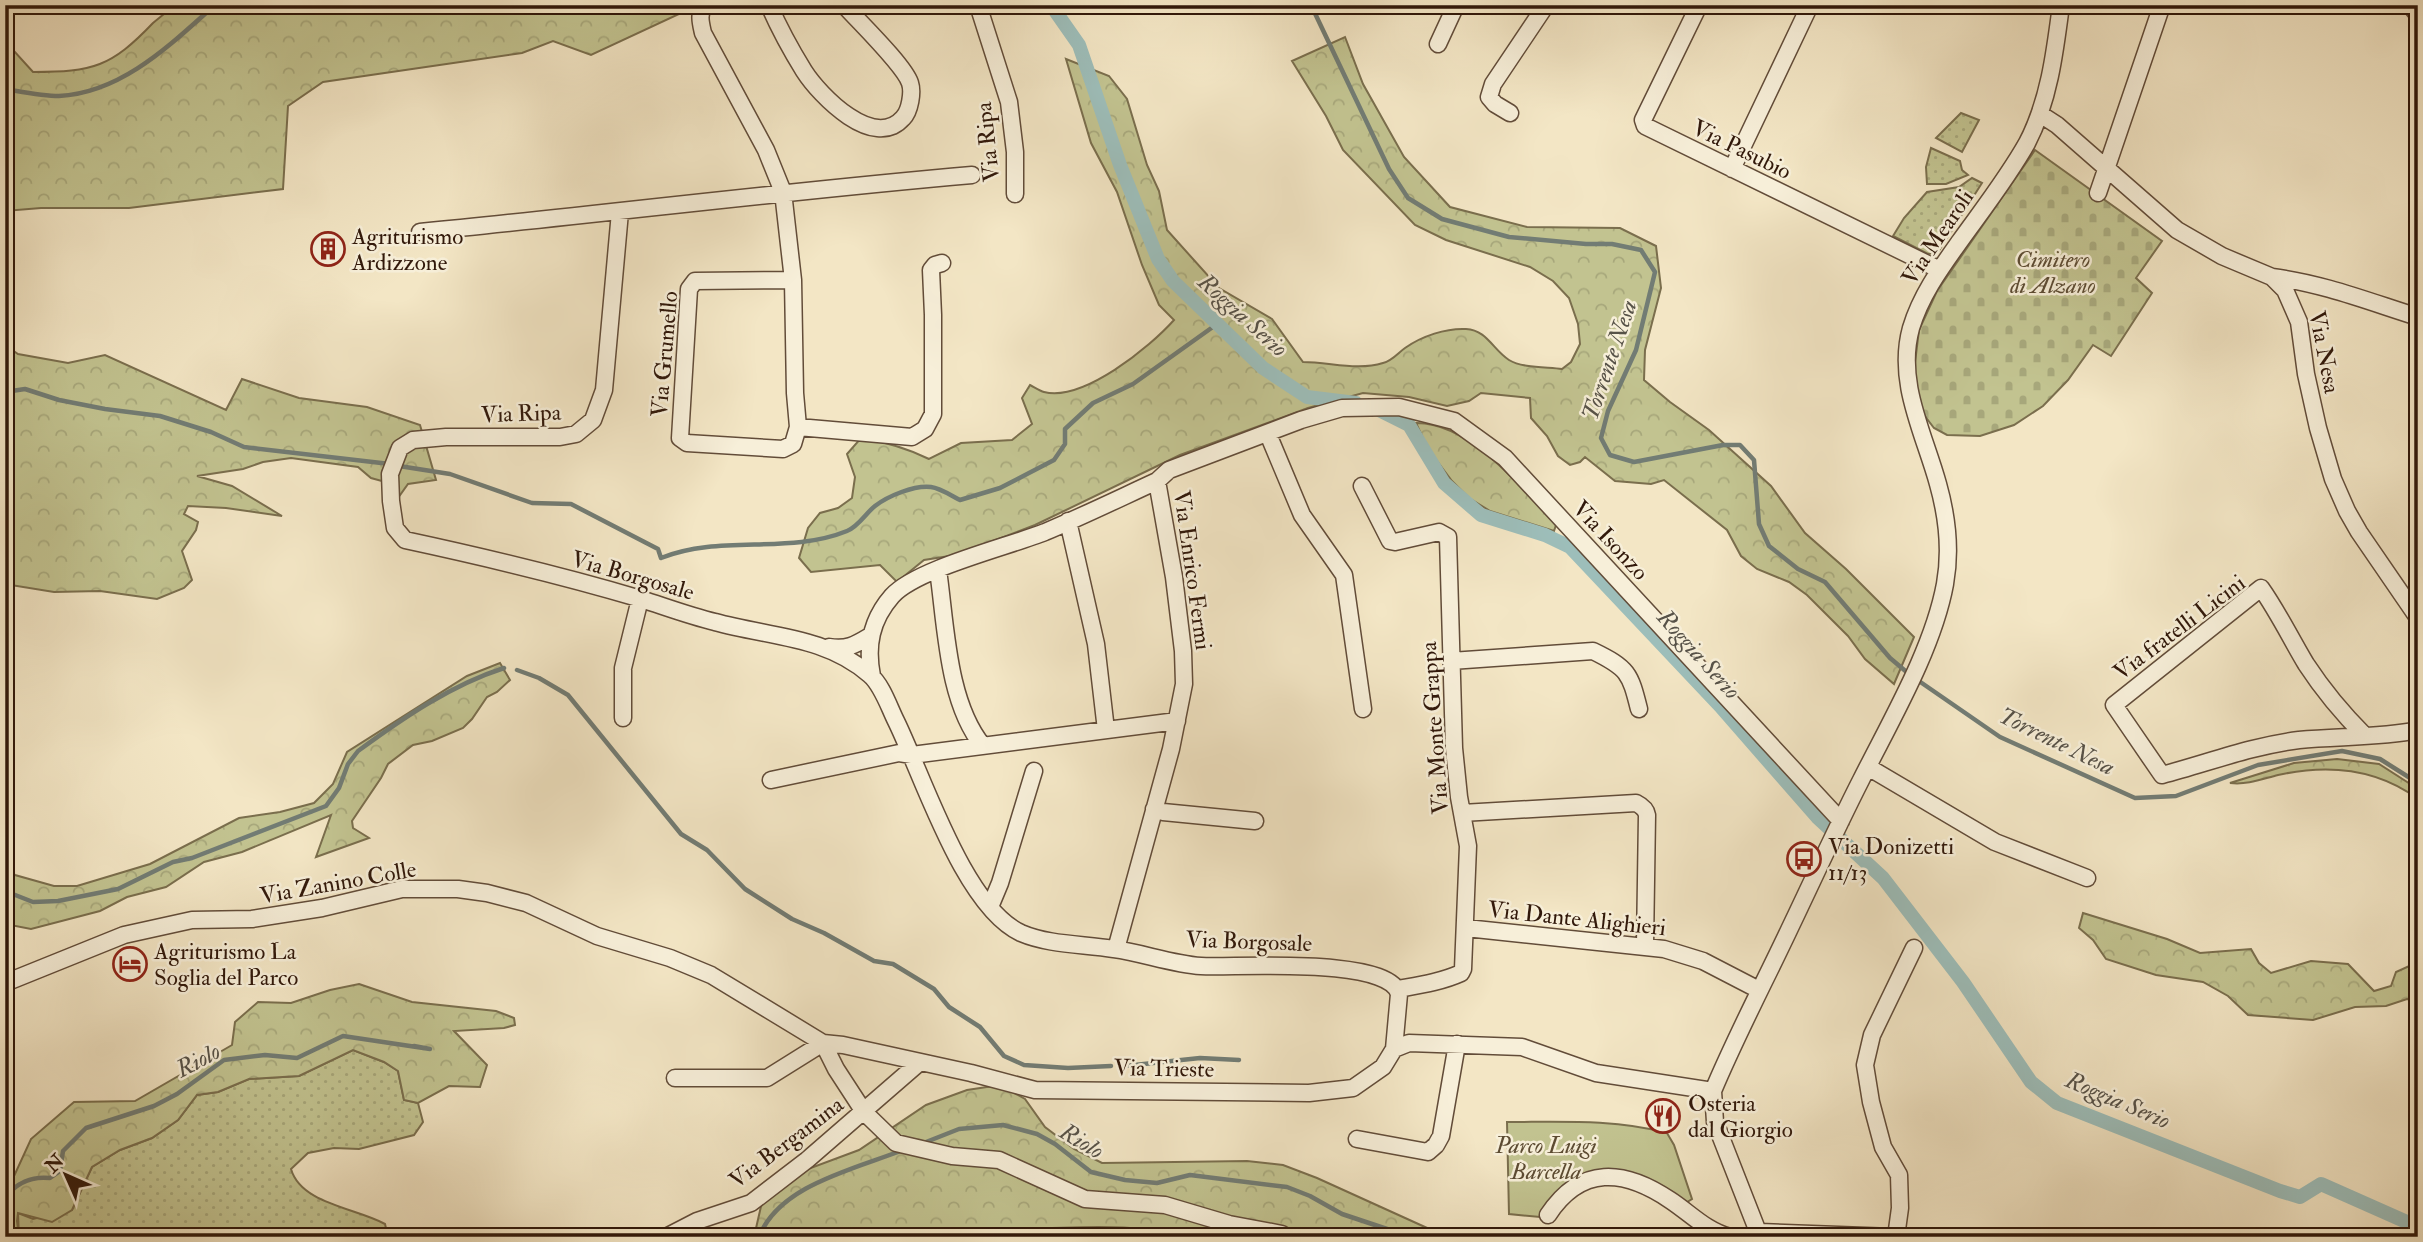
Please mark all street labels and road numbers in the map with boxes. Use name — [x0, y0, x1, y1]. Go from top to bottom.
street label: Via Ripa — [969, 100, 1007, 183]
street label: Via Pasubio — [1687, 113, 1796, 186]
street label: Via Mearoli — [1895, 184, 1980, 291]
street label: Via Grumello — [645, 290, 684, 418]
street label: Via Nesa — [2302, 308, 2347, 396]
street label: Via Ripa — [480, 398, 562, 430]
street label: Via Enrico Fermi — [1167, 488, 1218, 652]
street label: Via Isonzo — [1566, 494, 1655, 586]
street label: Via Borgosale — [568, 544, 698, 607]
street label: Via fratelli Licini — [2107, 568, 2251, 687]
street label: Via Monte Grappa — [1414, 640, 1456, 815]
street label: Via Zanino Colle — [258, 854, 419, 911]
street label: Via Dante Alighieri — [1487, 895, 1667, 942]
street label: Via Borgosale — [1185, 925, 1313, 958]
street label: Via Trieste — [1114, 1053, 1215, 1084]
street label: Via Bergamina — [723, 1090, 850, 1195]

